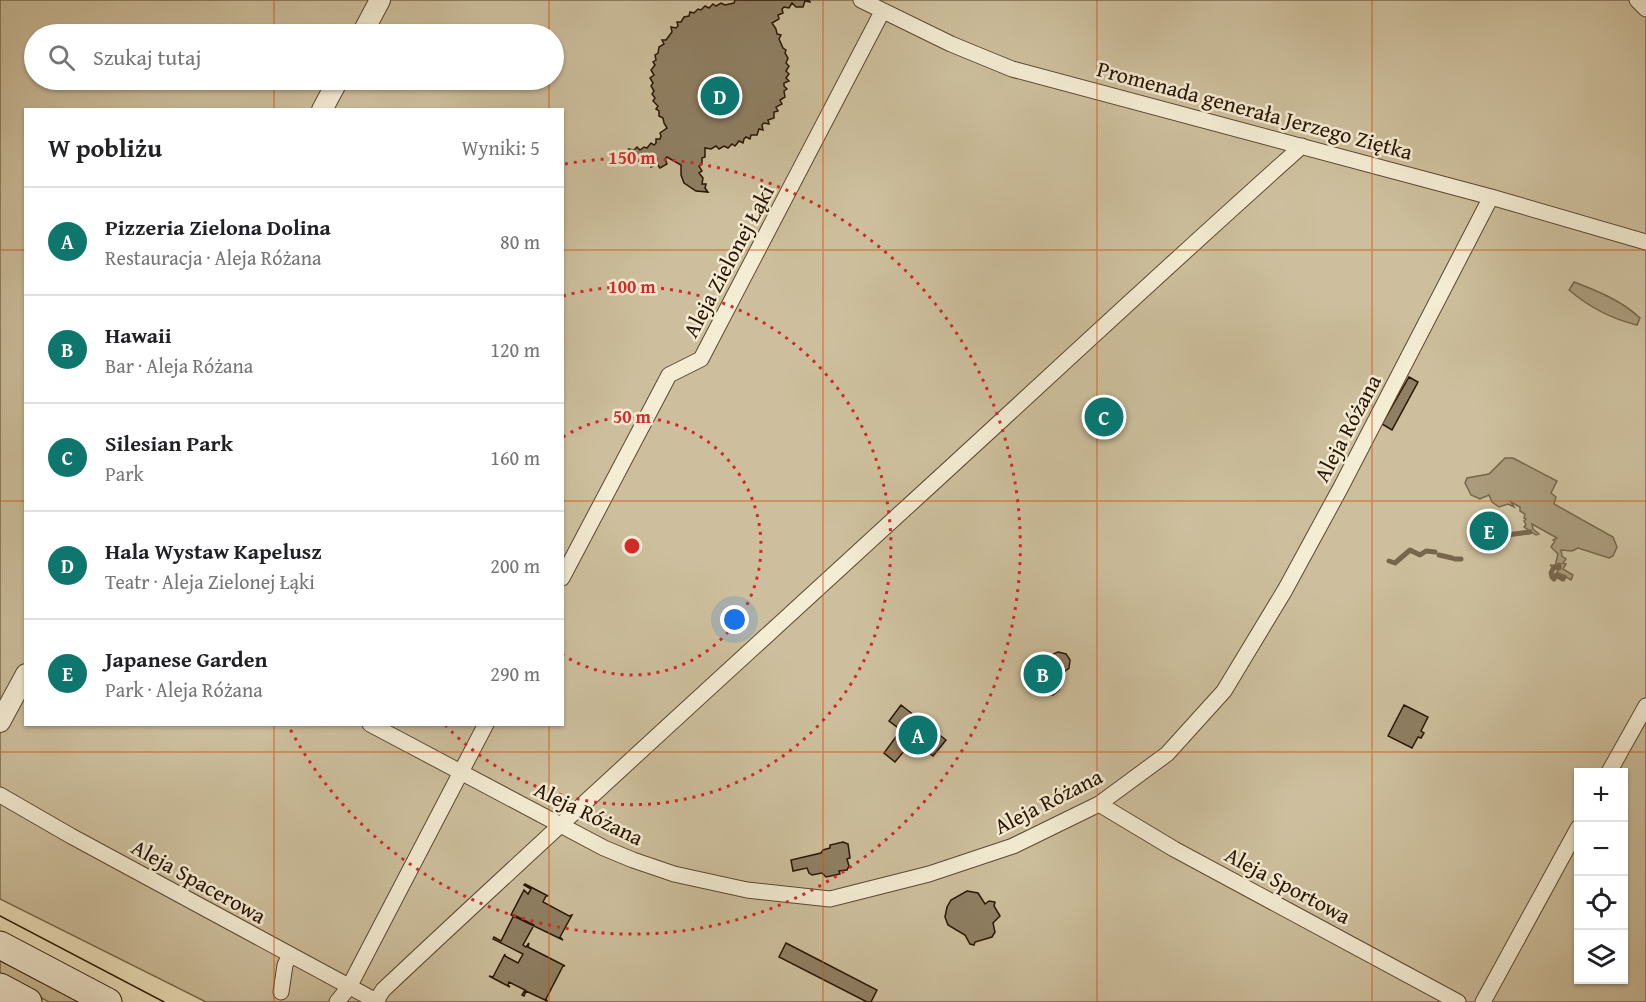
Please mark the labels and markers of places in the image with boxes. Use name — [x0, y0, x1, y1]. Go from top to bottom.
pin: D — [700, 74, 740, 118]
pin: C — [1084, 394, 1124, 440]
pin: E — [1470, 508, 1508, 554]
centre of rings — [622, 536, 642, 556]
pin: B — [1024, 652, 1062, 696]
pin: A — [898, 712, 938, 758]

